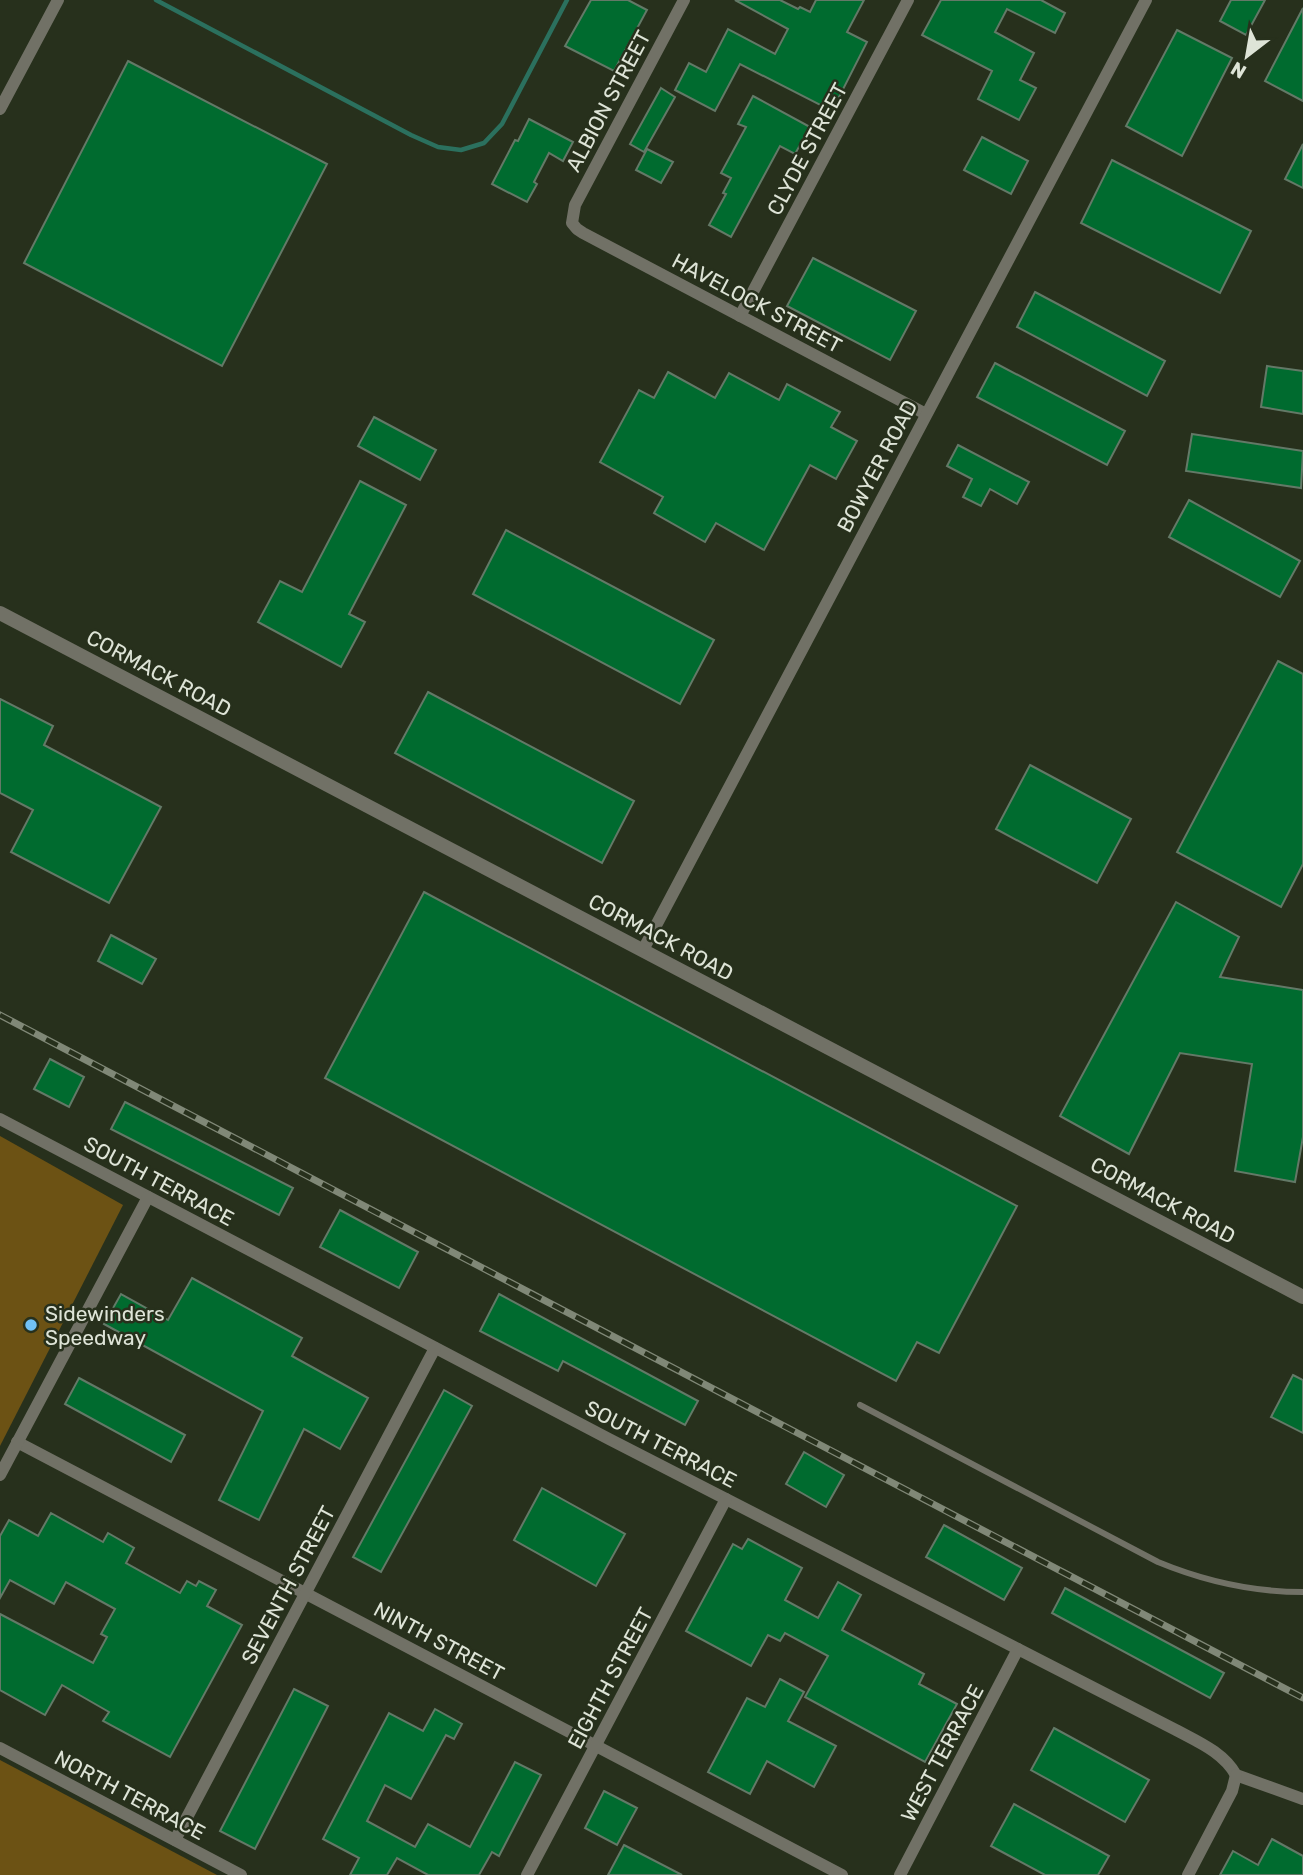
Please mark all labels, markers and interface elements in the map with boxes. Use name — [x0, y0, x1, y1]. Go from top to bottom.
north arrow — [1212, 21, 1282, 91]
street label: ALBION STREET — [560, 26, 656, 176]
text: N — [1227, 57, 1250, 84]
street label: CLYDE STREET — [762, 79, 852, 219]
street label: HAVELOCK STREET — [668, 248, 846, 358]
street label: BOWYER ROAD — [832, 396, 922, 536]
street label: CORMACK ROAD — [82, 624, 236, 722]
street label: CORMACK ROAD — [584, 888, 738, 986]
street label: SOUTH TERRACE — [80, 1131, 238, 1231]
street label: CORMACK ROAD — [1086, 1151, 1240, 1249]
place label: Sidewinders Speedway — [45, 1301, 165, 1350]
marker: Sidewinders Speedway — [23, 1317, 39, 1333]
street label: SOUTH TERRACE — [581, 1395, 741, 1493]
street label: SEVENTH STREET — [236, 1502, 340, 1668]
street label: NINTH STREET — [370, 1596, 508, 1686]
street label: EIGHTH STREET — [562, 1603, 658, 1753]
street label: WEST TERRACE — [895, 1680, 989, 1826]
street label: NORTH TERRACE — [50, 1745, 210, 1845]

